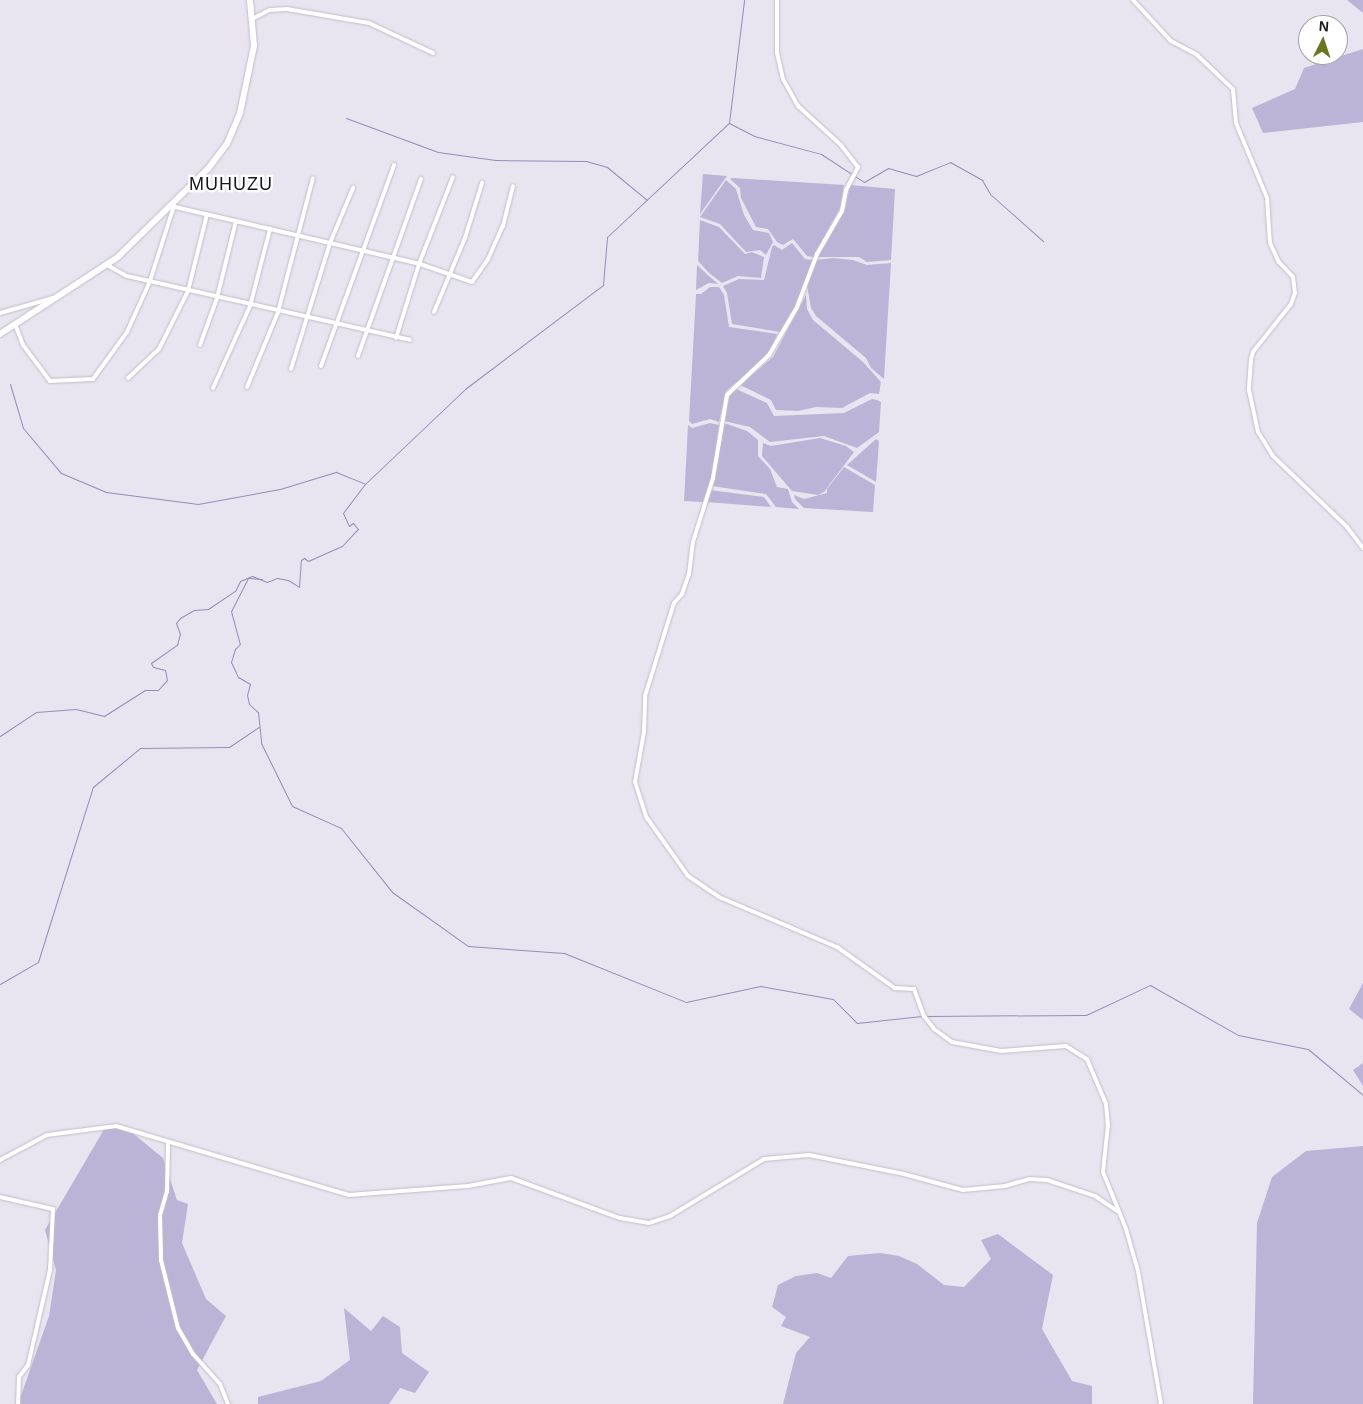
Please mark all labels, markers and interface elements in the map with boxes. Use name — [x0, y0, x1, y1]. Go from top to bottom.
north arrow — [1298, 15, 1348, 65]
text: N — [1318, 18, 1330, 34]
district label: MUHUZU — [188, 173, 274, 195]

